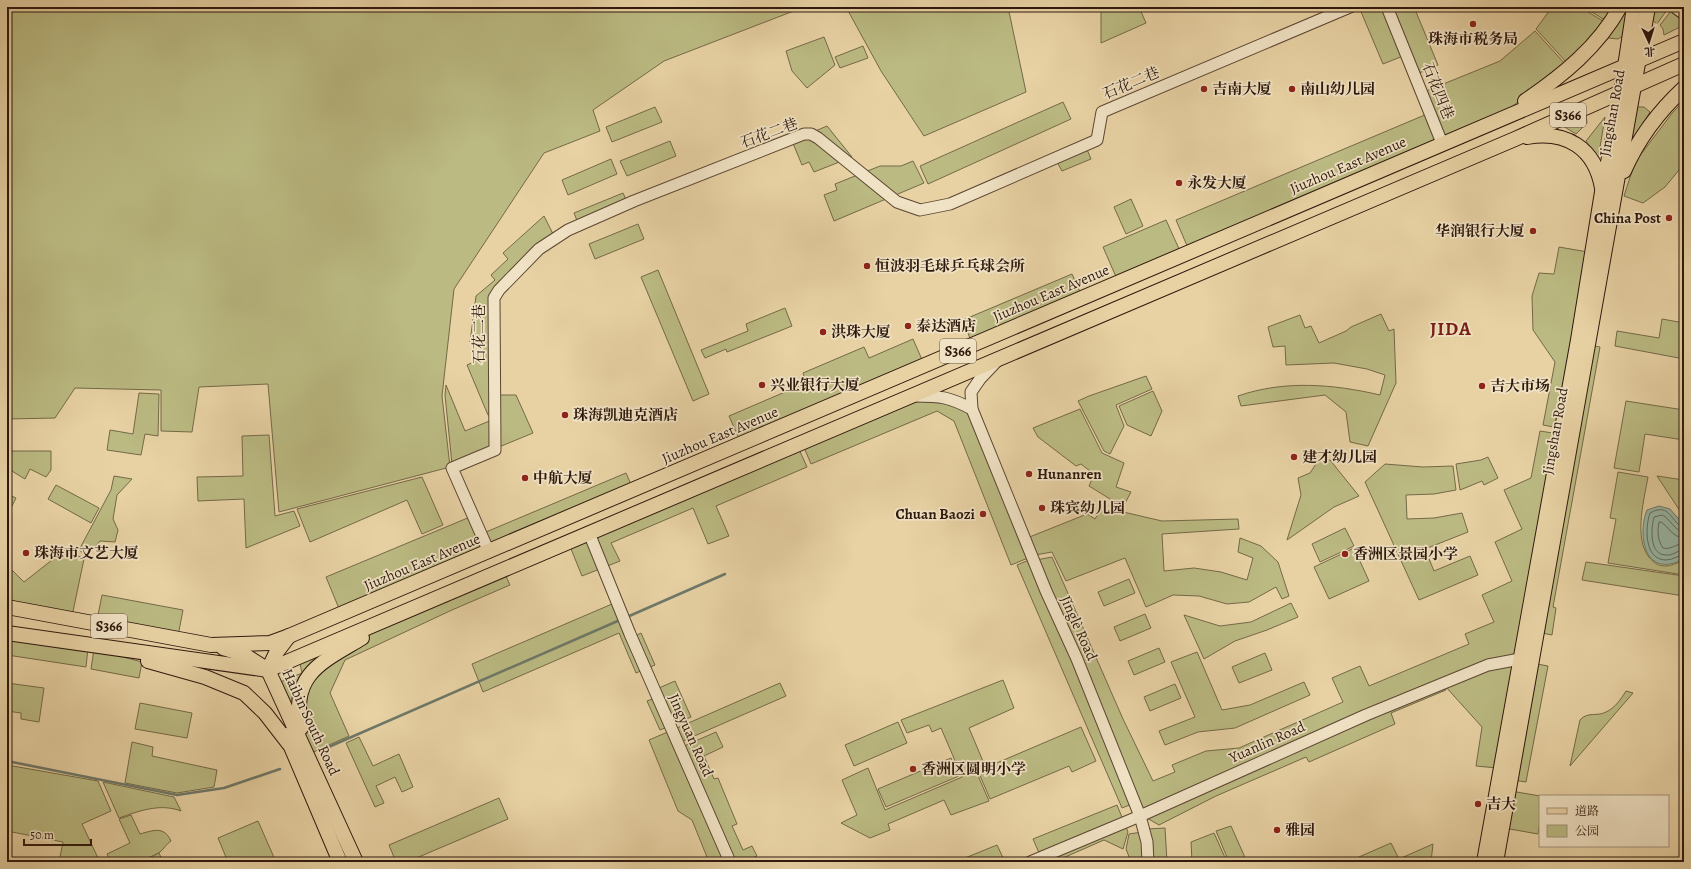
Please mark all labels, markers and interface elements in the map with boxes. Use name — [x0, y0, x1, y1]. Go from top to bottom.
marker: 珠海市税务局 — [1468, 19, 1478, 29]
north arrow — [1629, 22, 1669, 62]
place label: 珠海市税务局 — [1428, 29, 1518, 49]
text: 北 — [1644, 44, 1656, 59]
street label: 石花四巷 — [1417, 59, 1459, 123]
street label: 石花二巷 — [1099, 62, 1163, 104]
street label: Jingshan Road — [1595, 67, 1630, 158]
place label: 吉南大厦 — [1212, 79, 1272, 99]
place label: 南山幼儿园 — [1300, 79, 1375, 99]
marker: 吉南大厦 — [1199, 84, 1209, 94]
marker: 南山幼儿园 — [1287, 84, 1297, 94]
road number: S366 — [1550, 103, 1586, 127]
street label: 石花二巷 — [737, 113, 801, 153]
street label: Jiuzhou East Avenue — [1287, 131, 1410, 199]
place label: 永发大厦 — [1187, 173, 1247, 193]
marker: 永发大厦 — [1174, 178, 1184, 188]
place label: China Post — [1594, 208, 1661, 228]
marker: China Post — [1664, 213, 1674, 223]
place label: 华润银行大厦 — [1435, 221, 1525, 241]
marker: 华润银行大厦 — [1528, 226, 1538, 236]
place label: 恒波羽毛球乒乓球会所 — [875, 256, 1025, 276]
street label: Jiuzhou East Avenue — [990, 259, 1113, 327]
marker: 恒波羽毛球乒乓球会所 — [862, 261, 872, 271]
street label: 石花二巷 — [469, 304, 489, 364]
place label: 泰达酒店 — [916, 316, 976, 336]
district label: JIDA — [1430, 316, 1472, 342]
marker: 泰达酒店 — [903, 321, 913, 331]
place label: 洪珠大厦 — [831, 322, 891, 342]
marker: 洪珠大厦 — [818, 327, 828, 337]
road number: S366 — [940, 339, 976, 363]
place label: 兴业银行大厦 — [770, 375, 860, 395]
place label: 吉大市场 — [1490, 376, 1550, 396]
marker: 兴业银行大厦 — [757, 380, 767, 390]
marker: 吉大市场 — [1477, 381, 1487, 391]
street label: Jingshan Road — [1538, 385, 1573, 476]
street label: Jiuzhou East Avenue — [659, 401, 782, 469]
place label: 珠海凯迪克酒店 — [573, 405, 678, 425]
marker: 珠海凯迪克酒店 — [560, 410, 570, 420]
place label: 建才幼儿园 — [1302, 447, 1377, 467]
marker: 建才幼儿园 — [1289, 452, 1299, 462]
place label: Hunanren — [1037, 464, 1102, 484]
place label: 中航大厦 — [533, 468, 593, 488]
marker: Hunanren — [1024, 469, 1034, 479]
marker: 中航大厦 — [520, 473, 530, 483]
place label: 珠宾幼儿园 — [1050, 498, 1125, 518]
marker: 珠宾幼儿园 — [1037, 503, 1047, 513]
place label: Chuan Baozi — [895, 504, 976, 524]
marker: Chuan Baozi — [978, 509, 988, 519]
street label: Jiuzhou East Avenue — [361, 528, 484, 596]
place label: 珠海市文艺大厦 — [34, 543, 139, 563]
place label: 香洲区景园小学 — [1353, 544, 1458, 564]
marker: 珠海市文艺大厦 — [21, 548, 31, 558]
marker: 香洲区景园小学 — [1340, 549, 1350, 559]
street label: Jǐnglè Road — [1056, 592, 1103, 665]
road number: S366 — [91, 614, 127, 638]
street label: Haibin South Road — [277, 665, 345, 779]
street label: Jingyuan Road — [664, 690, 719, 780]
street label: Yuanlin Road — [1225, 716, 1309, 768]
place label: 香洲区圆明小学 — [921, 759, 1026, 779]
marker: 香洲区圆明小学 — [908, 764, 918, 774]
place label: 吉大 — [1486, 794, 1516, 814]
legend — [1539, 795, 1669, 847]
marker: 吉大 — [1473, 799, 1483, 809]
text: 道路 — [1575, 803, 1599, 819]
place label: 雅园 — [1285, 820, 1315, 840]
scale bar — [24, 821, 91, 847]
text: 公园 — [1575, 823, 1599, 839]
marker: 雅园 — [1272, 825, 1282, 835]
text: 50 m — [30, 827, 54, 843]

